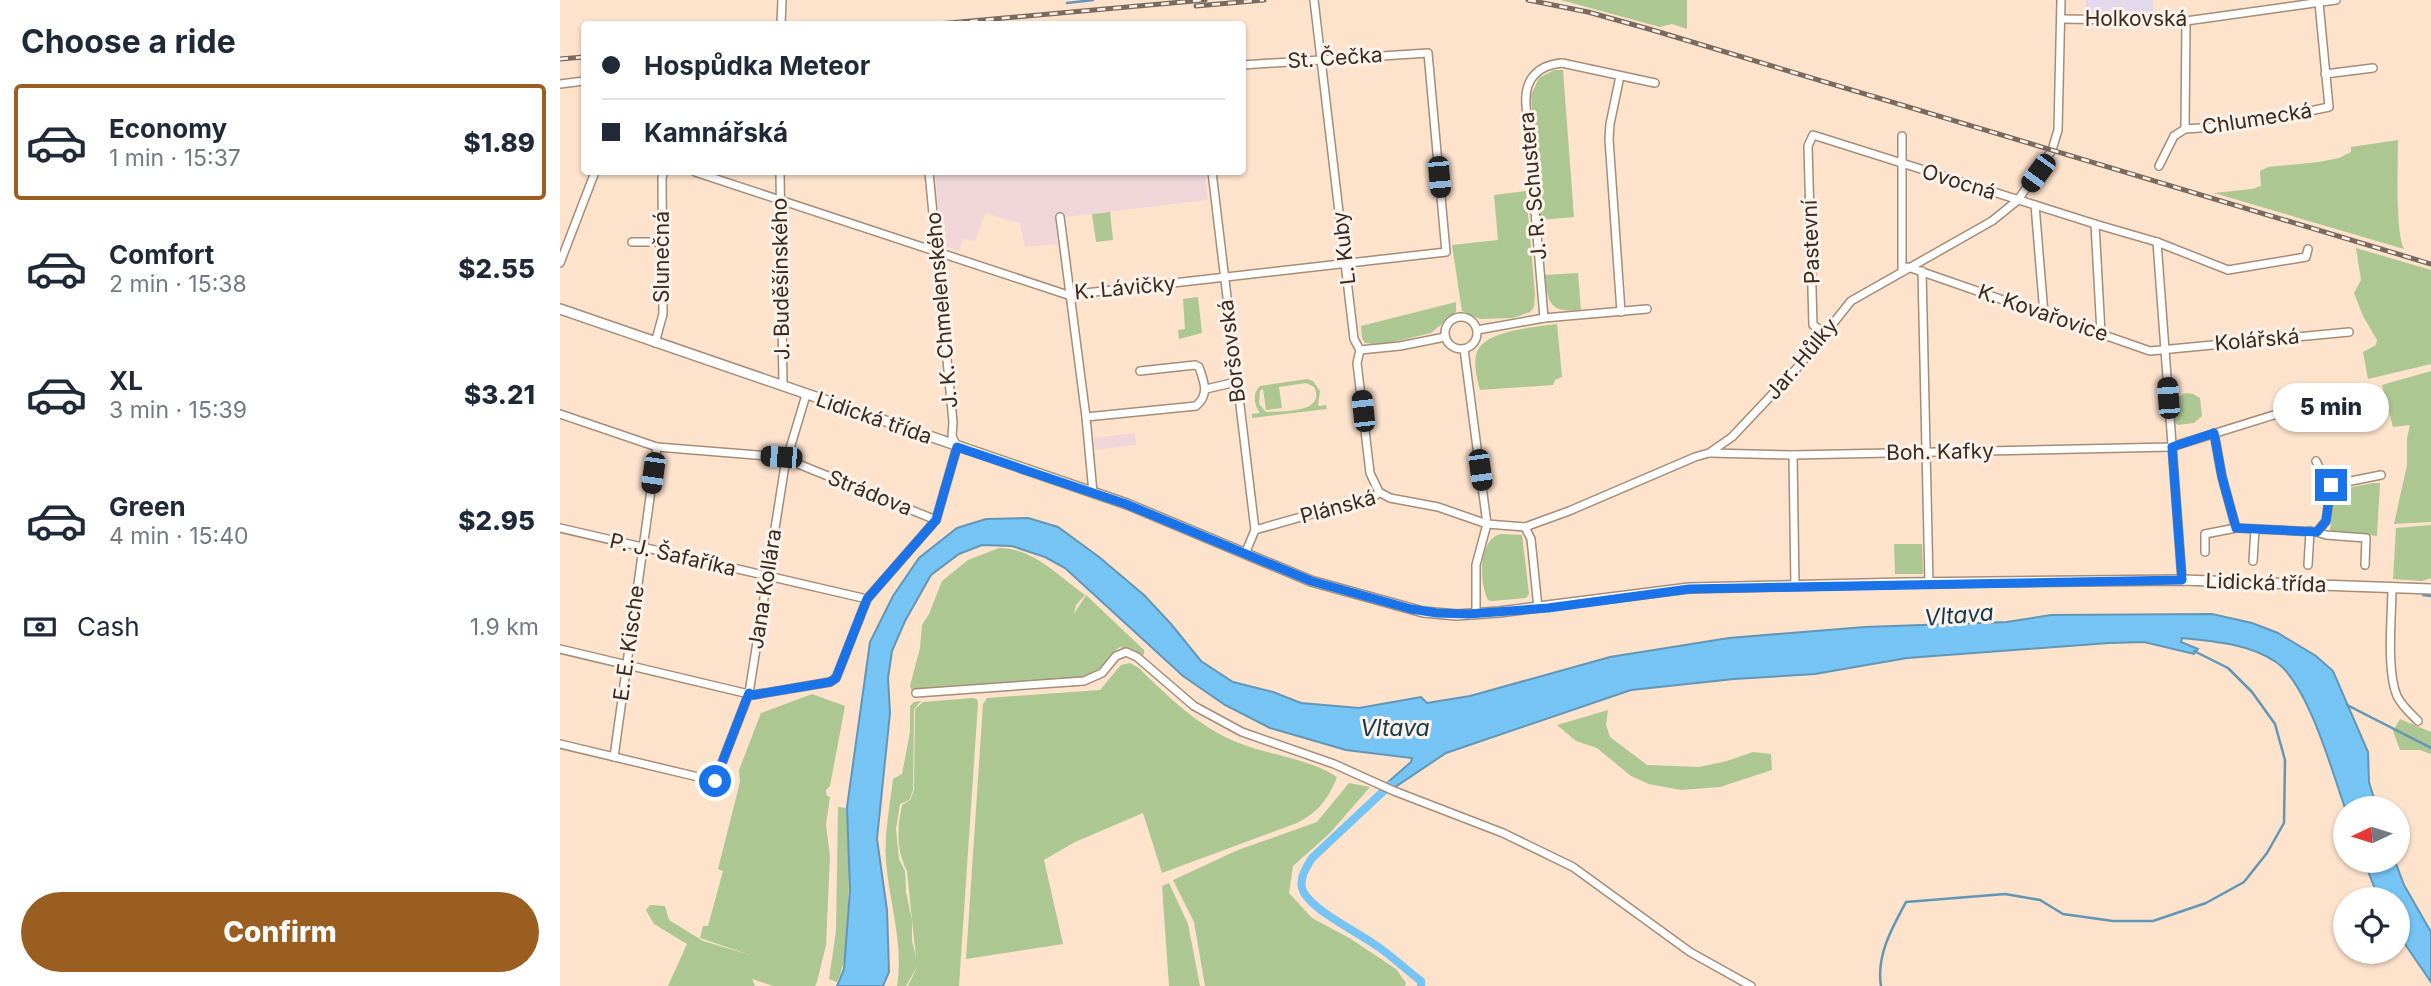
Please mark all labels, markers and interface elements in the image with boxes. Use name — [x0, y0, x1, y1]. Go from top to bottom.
street label: Holkovská — [2085, 6, 2187, 31]
text: Choose a ride — [21, 22, 236, 61]
street label: St. Čečka — [1287, 42, 1383, 73]
text: Hospůdka Meteor — [644, 50, 870, 81]
street label: Chlumecká — [2200, 97, 2314, 140]
icon: car — [25, 111, 88, 174]
street label: J. R. Schustera — [1514, 111, 1551, 261]
text: Economy — [109, 113, 227, 144]
text: Kamnářská — [644, 117, 788, 148]
text: $1.89 — [464, 127, 535, 158]
text: 1 min · 15:37 — [109, 144, 241, 172]
car — [2018, 150, 2059, 196]
car — [1427, 155, 1452, 199]
street label: Ovocná — [1919, 158, 1999, 205]
street label: J. Buděšínského — [767, 198, 794, 360]
street label: Pastevní — [1797, 199, 1824, 284]
street label: L. Kuby — [1327, 210, 1360, 286]
street label: Slunečná — [649, 211, 674, 303]
street label: J. K. Chmelenského — [920, 211, 963, 409]
icon: car — [25, 237, 88, 300]
text: Comfort — [109, 239, 214, 270]
text: $2.55 — [458, 253, 535, 284]
text: 2 min · 15:38 — [109, 270, 247, 298]
street label: K. Lávičky — [1073, 271, 1177, 304]
street label: K. Kovařovice — [1975, 279, 2111, 346]
street label: Boršovská — [1213, 298, 1250, 404]
street label: Jar. Hůlky — [1760, 313, 1843, 405]
street label: Kolářská — [2213, 323, 2300, 356]
icon: car — [25, 363, 88, 426]
text: XL — [109, 365, 143, 396]
car — [2157, 376, 2180, 420]
text: $3.21 — [464, 379, 535, 410]
callout: 5 min — [2273, 384, 2389, 433]
street label: Lidická třída — [813, 386, 935, 449]
car — [1351, 389, 1376, 433]
text: 5 min — [2300, 393, 2362, 421]
text: 3 min · 15:39 — [109, 396, 247, 424]
street label: Boh. Kafky — [1886, 438, 1994, 465]
car — [760, 445, 803, 469]
car — [1467, 448, 1494, 492]
car — [640, 451, 667, 495]
street label: Strádova — [824, 464, 916, 521]
route end — [2315, 469, 2347, 501]
street label: Plánská — [1297, 484, 1378, 529]
icon: car — [25, 489, 88, 552]
text: Green — [109, 491, 186, 522]
text: $2.95 — [458, 505, 535, 536]
text: 4 min · 15:40 — [109, 522, 249, 550]
street label: Jana Kollára — [743, 527, 786, 651]
street label: P. J. Šafaříka — [607, 528, 739, 581]
street label: Lidická třída — [2205, 568, 2327, 597]
street label: E. E. Kische — [608, 584, 649, 702]
water label: Vltava — [1923, 598, 1995, 632]
icon: cash — [21, 608, 59, 646]
text: Cash — [77, 611, 140, 642]
text: 1.9 km — [470, 613, 539, 641]
water label: Vltava — [1360, 714, 1430, 742]
route start — [699, 765, 731, 797]
north arrow — [2333, 796, 2410, 873]
map controls — [2333, 796, 2410, 964]
button: locate — [2333, 887, 2410, 964]
button: Confirm — [21, 892, 539, 972]

